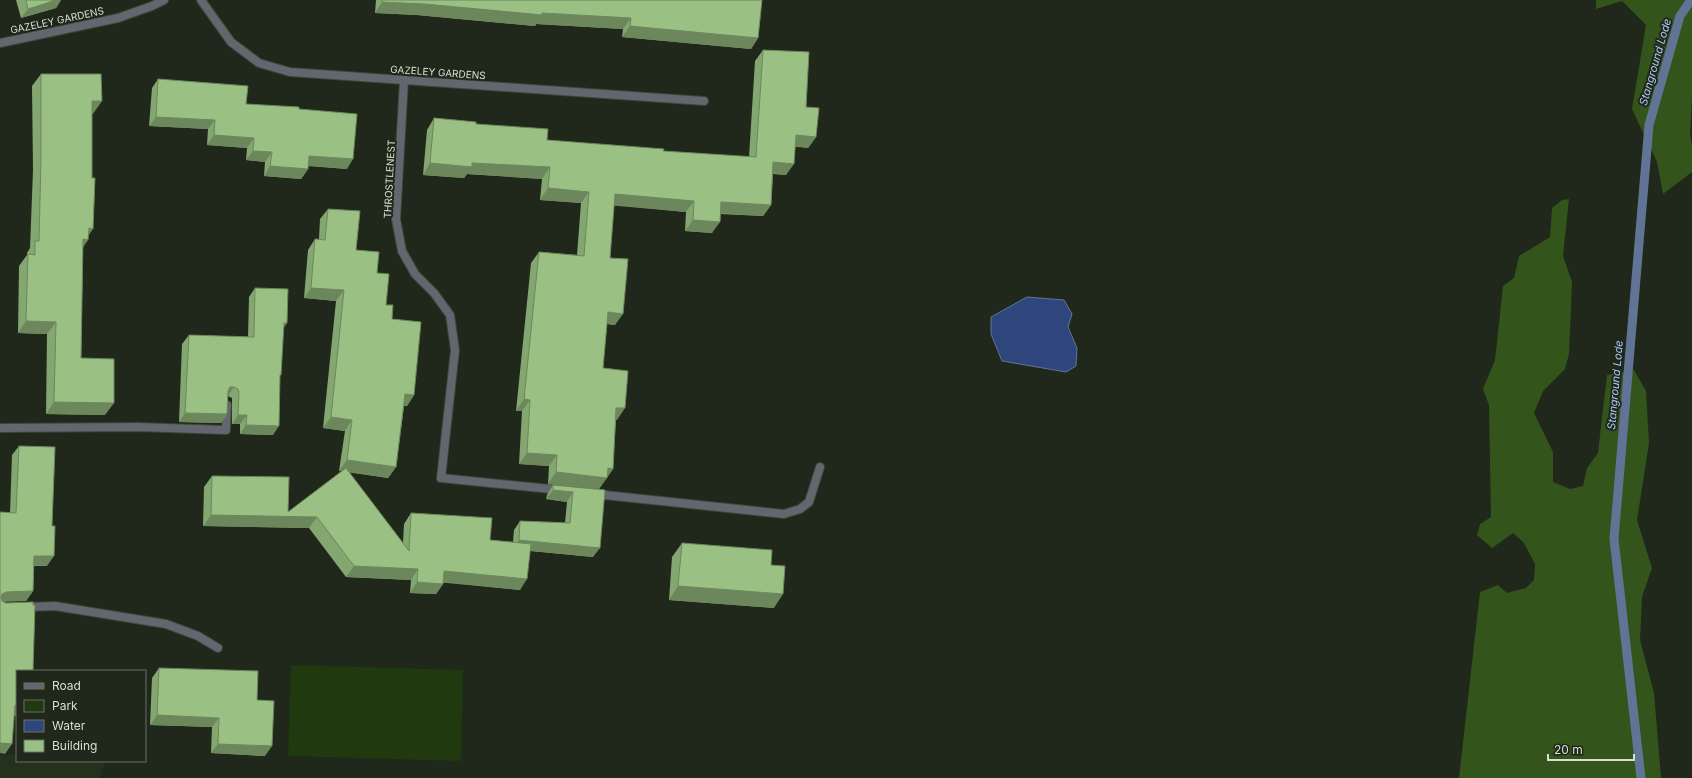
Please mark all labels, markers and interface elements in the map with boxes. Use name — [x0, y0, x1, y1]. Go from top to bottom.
street label: GAZELEY GARDENS — [9, 4, 105, 36]
water label: Stanground Lode — [1636, 17, 1674, 107]
street label: GAZELEY GARDENS — [390, 63, 486, 81]
street label: THROSTLENEST — [381, 139, 397, 219]
water label: Stanground Lode — [1604, 340, 1626, 430]
legend — [16, 670, 146, 762]
text: Road — [52, 678, 81, 693]
text: Park — [52, 698, 78, 713]
text: Water — [52, 718, 86, 733]
scale bar — [1548, 736, 1634, 762]
text: Building — [52, 738, 97, 753]
text: 20 m — [1554, 742, 1583, 757]

